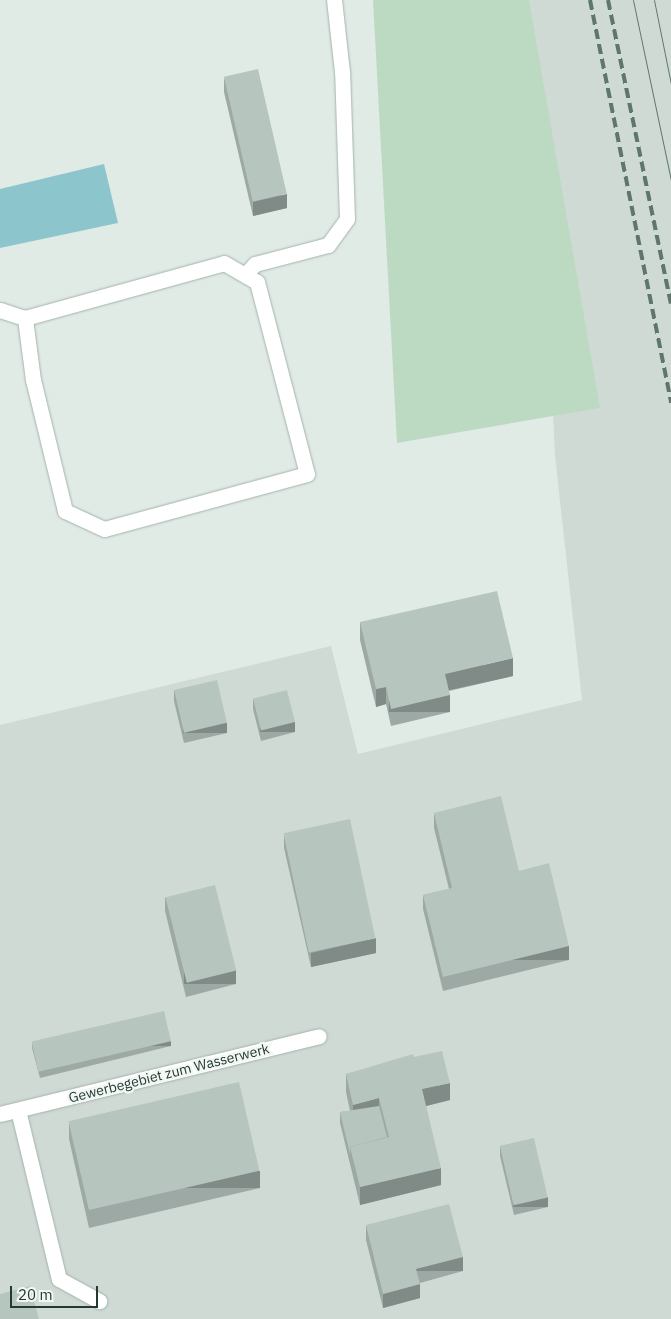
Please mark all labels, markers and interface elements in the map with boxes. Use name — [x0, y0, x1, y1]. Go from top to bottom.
street label: Gewerbegebiet zum Wasserwerk — [67, 1040, 271, 1106]
scale bar — [12, 1276, 100, 1308]
text: 20 m — [18, 1285, 53, 1304]

